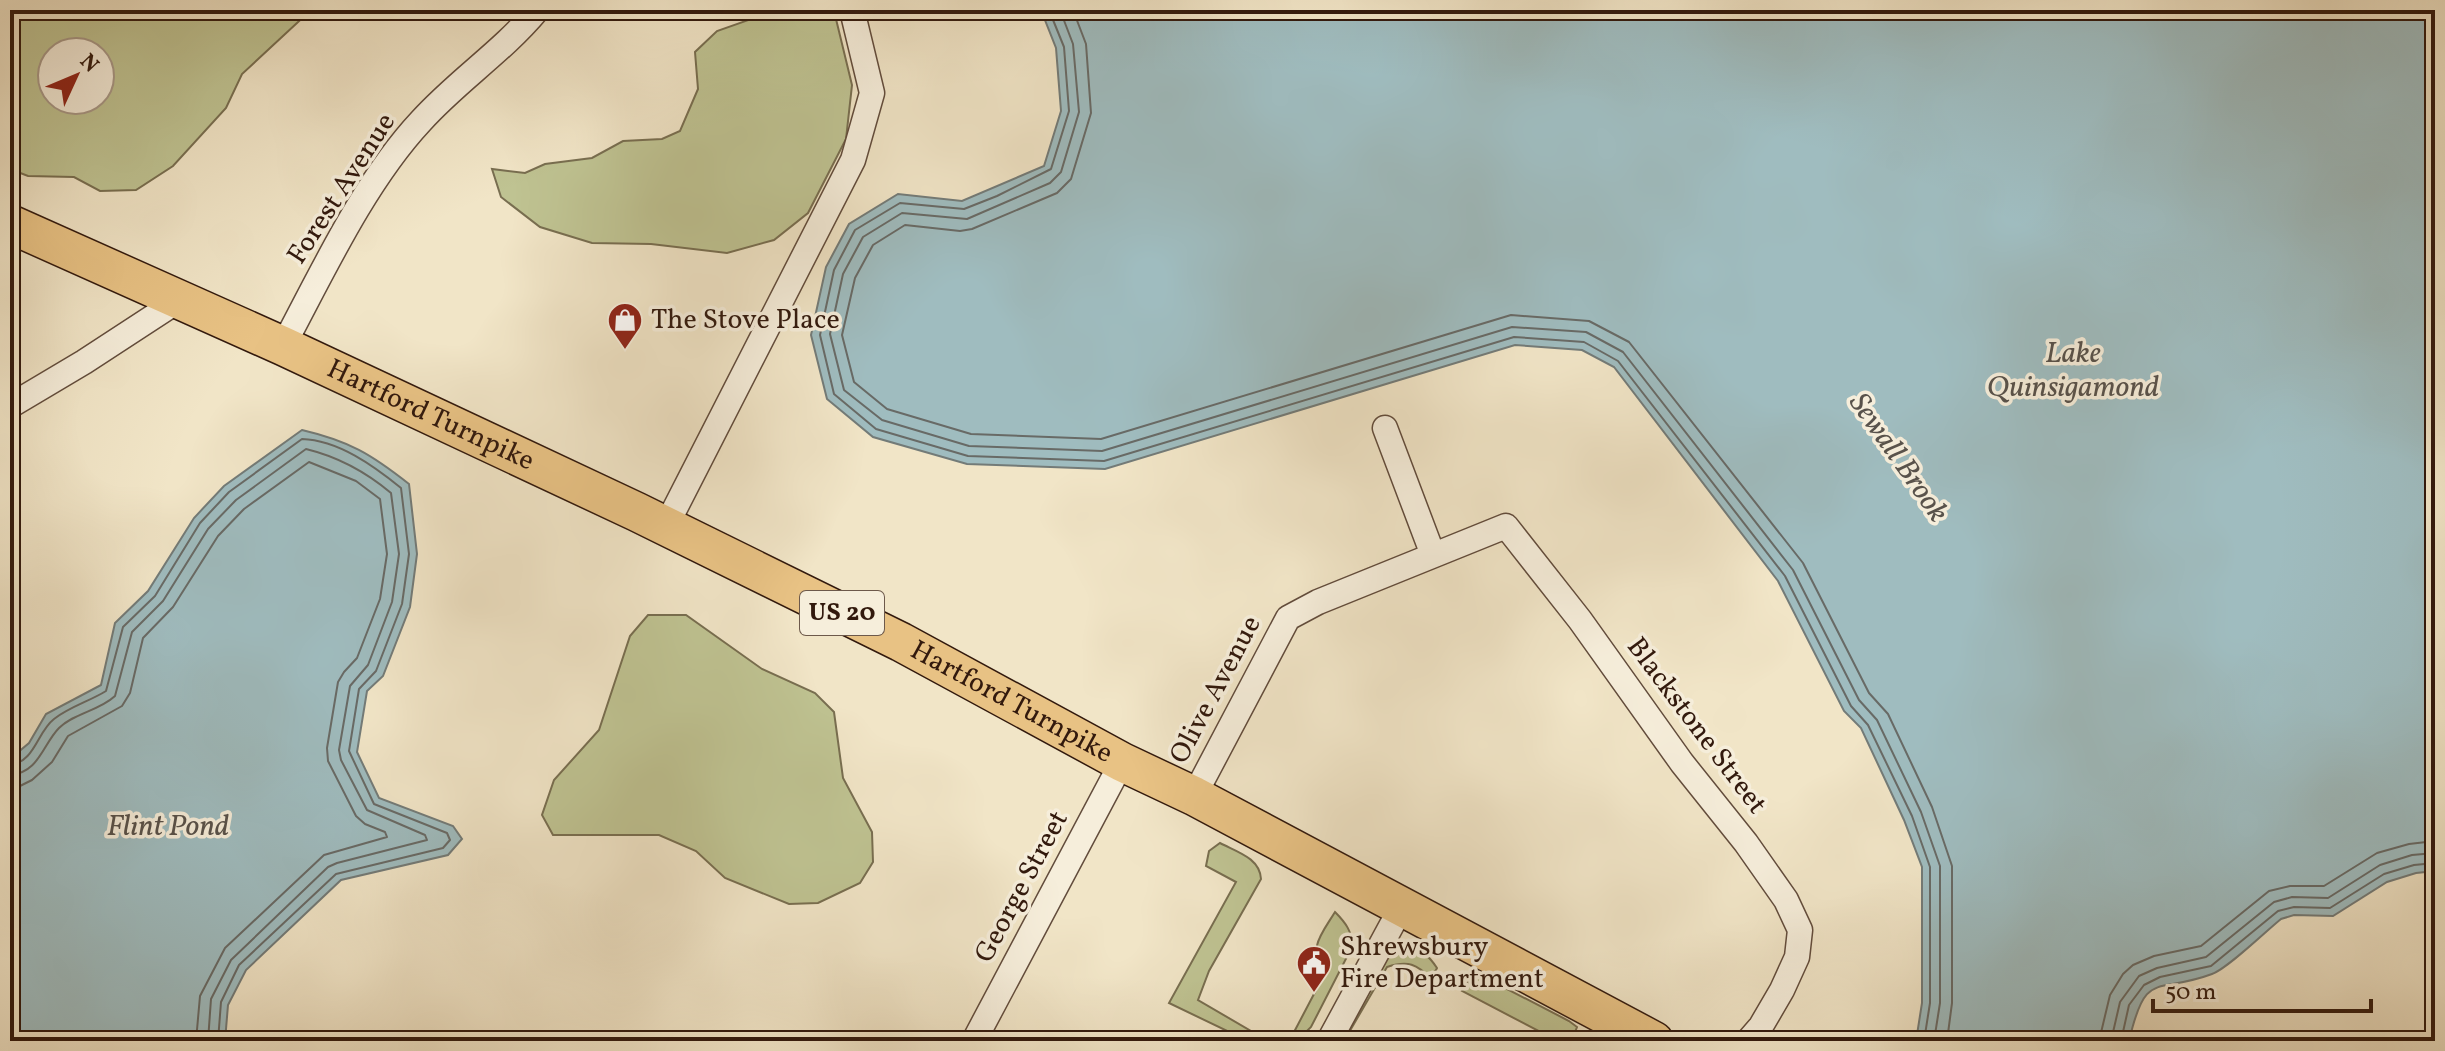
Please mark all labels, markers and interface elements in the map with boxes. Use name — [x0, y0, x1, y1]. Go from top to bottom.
north arrow — [36, 36, 116, 116]
text: N — [72, 47, 105, 80]
street label: Forest Avenue — [278, 106, 406, 272]
shop icon: The Stove Place — [606, 301, 644, 351]
place label: The Stove Place — [651, 301, 840, 340]
water label: Lake Quinsigamond — [1987, 333, 2159, 409]
street label: Hartford Turnpike — [320, 350, 541, 481]
water label: Sewall Brook — [1838, 385, 1958, 531]
road number: US 20 — [800, 591, 884, 635]
street label: Olive Avenue — [1161, 609, 1271, 771]
street label: Blackstone Street — [1617, 630, 1775, 822]
street label: Hartford Turnpike — [903, 631, 1120, 773]
street label: George Street — [966, 804, 1078, 970]
water label: Flint Pond — [107, 806, 229, 848]
place label: Shrewsbury Fire Department — [1340, 928, 1544, 999]
public building icon: Shrewsbury Fire Department — [1295, 944, 1333, 994]
scale bar — [2153, 963, 2371, 1013]
text: 50 m — [2165, 976, 2217, 1010]

